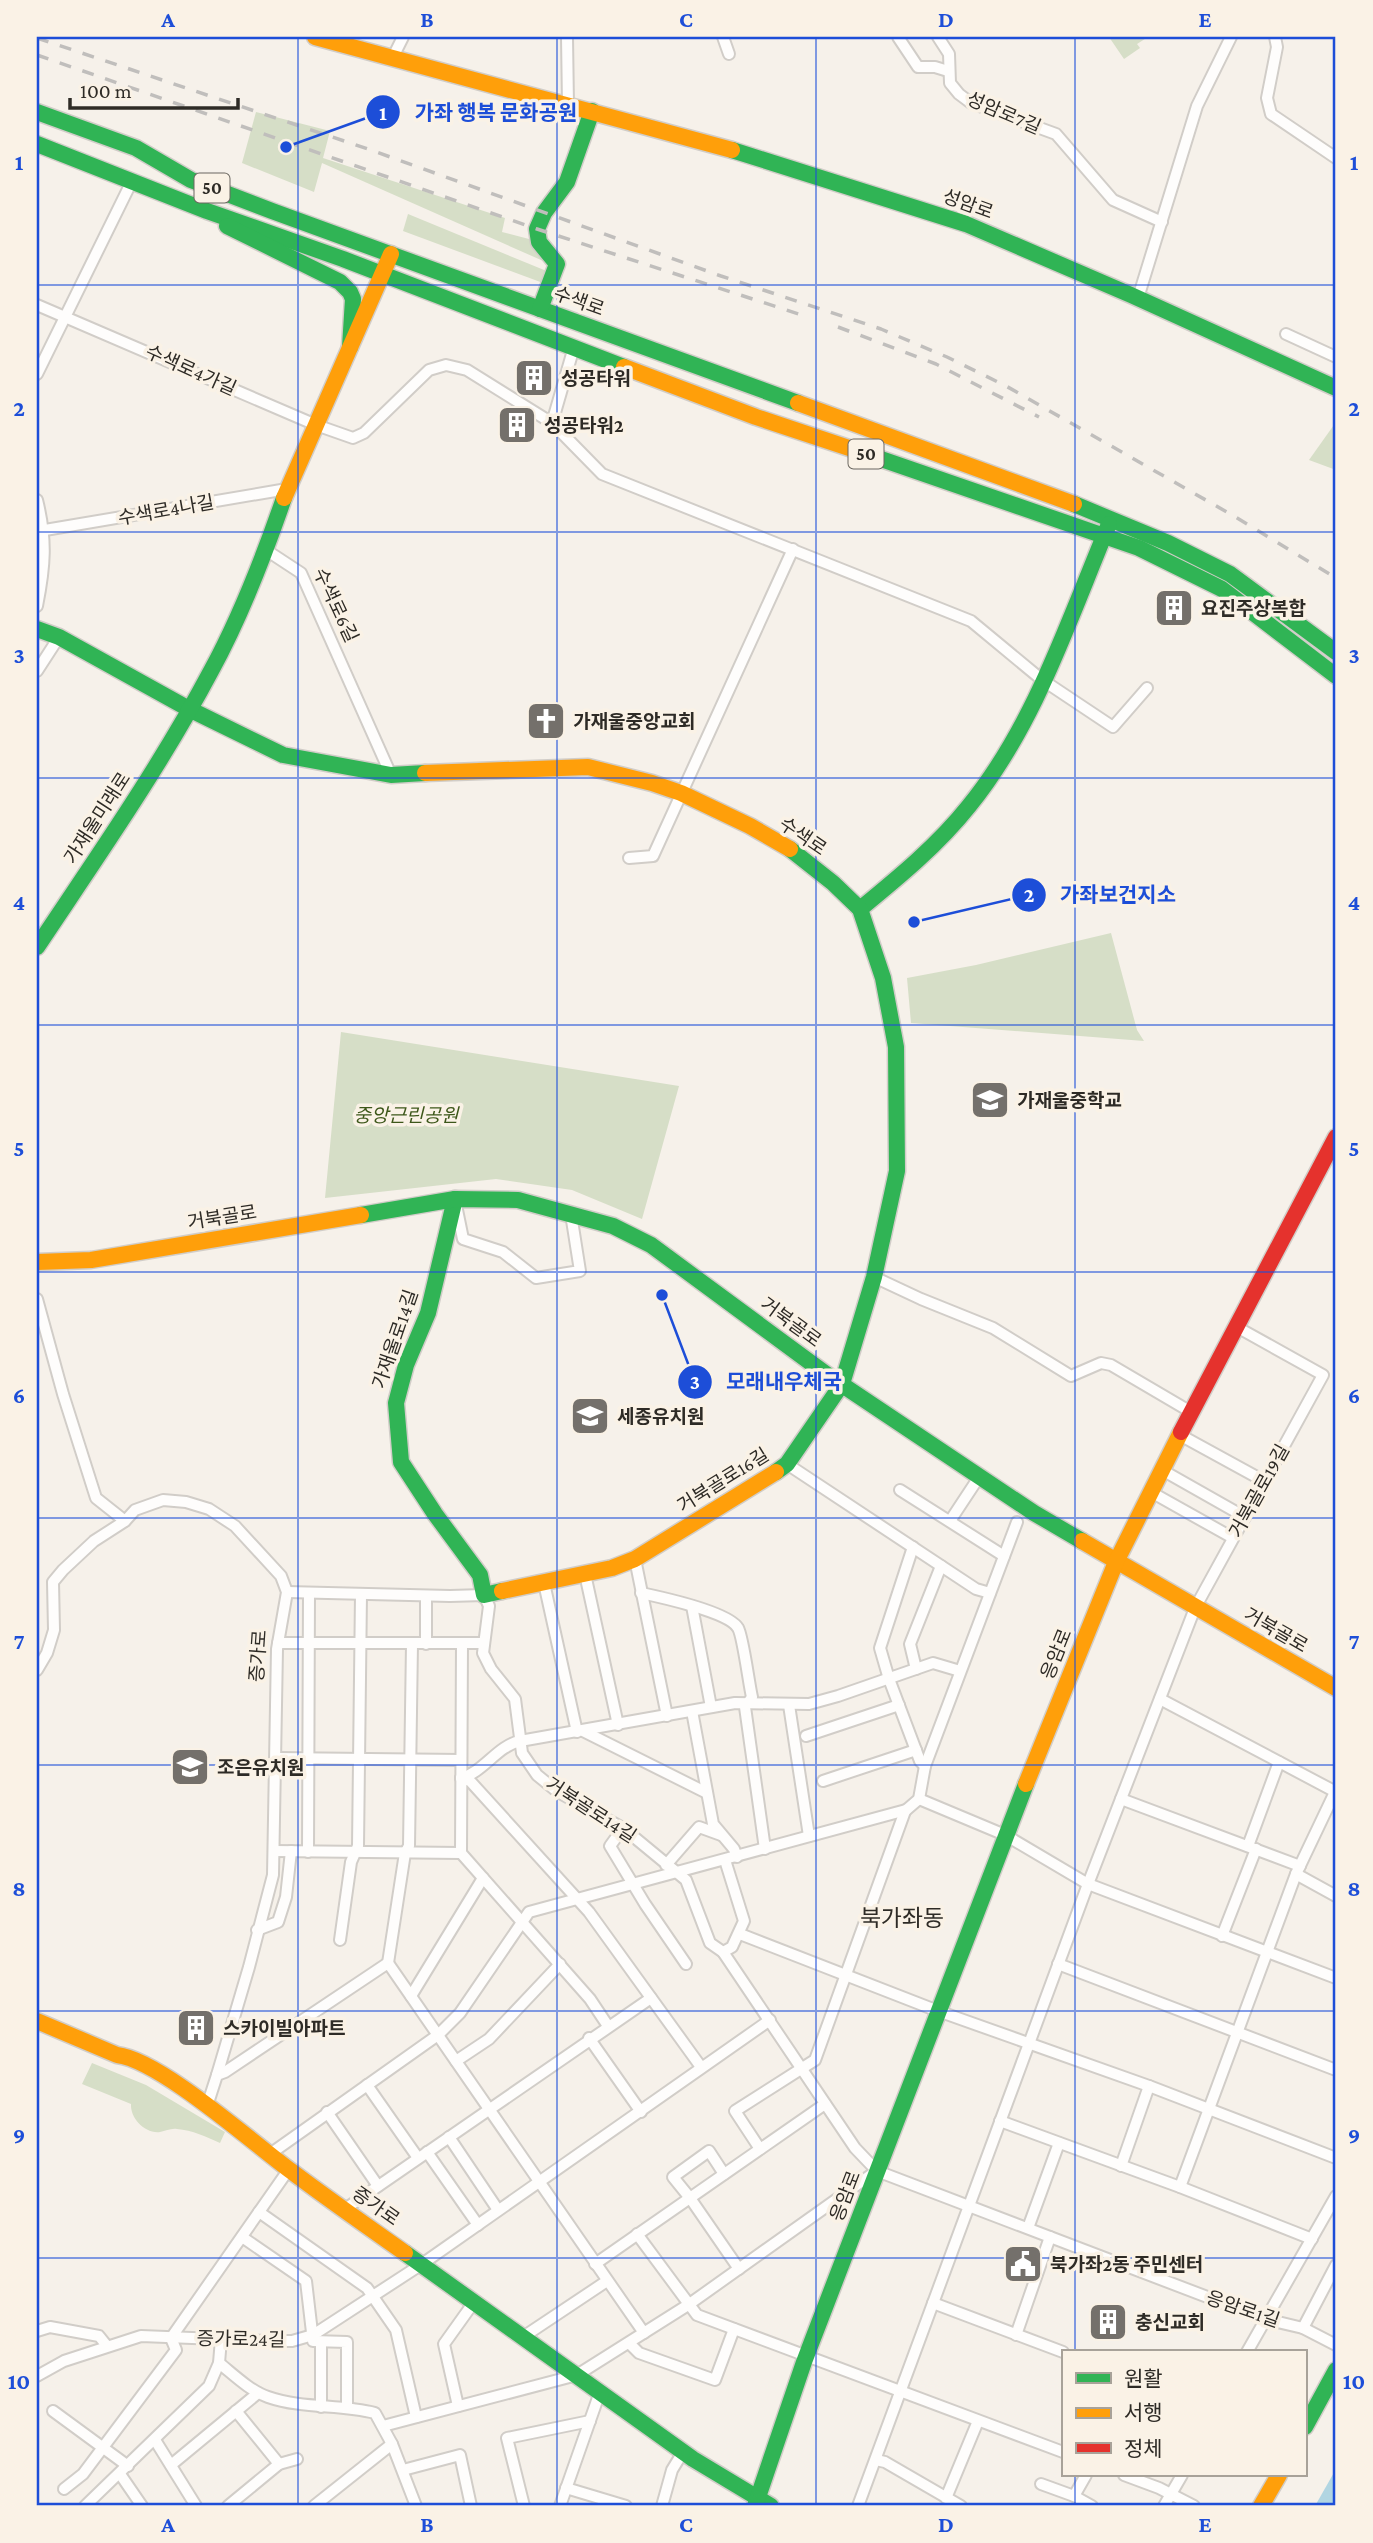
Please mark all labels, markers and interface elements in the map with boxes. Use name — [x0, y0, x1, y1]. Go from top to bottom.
text: A — [160, 6, 175, 32]
text: B — [420, 6, 434, 32]
text: C — [679, 6, 693, 32]
text: D — [938, 6, 954, 32]
text: E — [1198, 6, 1212, 32]
scale bar — [70, 66, 238, 110]
text: 100 m — [80, 79, 132, 103]
street label: 성암로7길 — [964, 88, 1044, 138]
callout: 가좌 행복 문화공원 — [366, 91, 591, 133]
text: 1 — [379, 101, 387, 125]
text: 가좌 행복 문화공원 — [415, 101, 577, 125]
text: 1 — [15, 149, 24, 175]
text: 1 — [1350, 149, 1359, 175]
road number: 50 — [194, 174, 230, 202]
street label: 성암로 — [940, 185, 996, 223]
street label: 수색로 — [551, 282, 607, 320]
street label: 수색로4가길 — [142, 341, 240, 399]
building icon: 성공타워 — [513, 357, 555, 399]
place label: 성공타워 — [561, 368, 631, 389]
text: 2 — [13, 395, 25, 421]
text: 2 — [1348, 395, 1360, 421]
building icon: 성공타워2 — [496, 404, 538, 446]
place label: 성공타워2 — [544, 415, 624, 436]
road number: 50 — [848, 440, 884, 468]
street label: 수색로4나길 — [116, 491, 216, 529]
street label: 수색로6길 — [310, 565, 362, 645]
building icon: 요진주상복합 — [1153, 587, 1195, 629]
place label: 요진주상복합 — [1201, 598, 1306, 619]
text: 3 — [13, 642, 25, 668]
text: 3 — [1348, 642, 1360, 668]
church icon: 가재울중앙교회 — [525, 700, 567, 742]
place label: 가재울중앙교회 — [573, 711, 695, 732]
street label: 가재울미래로 — [60, 768, 134, 868]
street label: 수색로 — [775, 813, 831, 859]
callout: 가좌보건지소 — [1011, 874, 1190, 916]
text: 2 — [1024, 883, 1035, 907]
text: 가좌보건지소 — [1060, 883, 1176, 907]
text: 4 — [13, 889, 25, 915]
text: 4 — [1348, 889, 1360, 915]
school or university icon: 가재울중학교 — [969, 1079, 1011, 1121]
place label: 가재울중학교 — [1017, 1090, 1122, 1111]
park label: 중앙근린공원 — [354, 1105, 460, 1126]
text: 5 — [13, 1135, 25, 1161]
text: 5 — [1348, 1135, 1360, 1161]
street label: 거북골로 — [186, 1201, 258, 1233]
street label: 가재울로14길 — [368, 1287, 422, 1391]
street label: 거북골로 — [757, 1293, 825, 1351]
callout: 모래내우체국 — [677, 1361, 856, 1403]
text: 3 — [690, 1370, 700, 1394]
text: 모래내우체국 — [726, 1370, 842, 1394]
text: 6 — [13, 1382, 25, 1408]
text: 6 — [1348, 1382, 1360, 1408]
school or university icon: 세종유치원 — [569, 1395, 611, 1437]
place label: 세종유치원 — [617, 1406, 704, 1427]
street label: 거북골로19길 — [1225, 1441, 1293, 1541]
street label: 거북골로16길 — [674, 1444, 772, 1516]
street label: 거북골로 — [1240, 1603, 1312, 1657]
street label: 응암로 — [1036, 1626, 1076, 1682]
text: 7 — [13, 1628, 25, 1654]
text: 7 — [1348, 1628, 1360, 1654]
street label: 증가로 — [246, 1629, 270, 1683]
school or university icon: 조은유치원 — [169, 1746, 211, 1788]
place label: 조은유치원 — [217, 1757, 304, 1778]
street label: 거북골로14길 — [542, 1773, 640, 1847]
text: 8 — [12, 1875, 26, 1901]
text: 8 — [1347, 1875, 1361, 1901]
district label: 북가좌동 — [860, 1905, 944, 1931]
building icon: 스카이빌아파트 — [175, 2007, 217, 2049]
place label: 스카이빌아파트 — [223, 2018, 345, 2039]
text: 9 — [13, 2122, 25, 2148]
text: 9 — [1348, 2122, 1360, 2148]
street label: 응암로 — [826, 2168, 864, 2224]
street label: 증가로 — [348, 2182, 404, 2230]
public building icon: 북가좌2동 주민센터 — [1002, 2243, 1044, 2285]
place label: 북가좌2동 주민센터 — [1050, 2254, 1203, 2275]
street label: 응암로1길 — [1204, 2287, 1282, 2331]
building icon: 충신교회 — [1087, 2301, 1129, 2343]
place label: 충신교회 — [1135, 2312, 1205, 2333]
street label: 증가로24길 — [196, 2328, 286, 2350]
legend — [1062, 2350, 1306, 2476]
text: 원활 — [1124, 2367, 1163, 2391]
text: 10 — [8, 2368, 30, 2394]
text: 10 — [1343, 2368, 1365, 2394]
text: 서행 — [1124, 2401, 1163, 2425]
text: 정체 — [1124, 2437, 1163, 2461]
text: A — [160, 2511, 175, 2537]
text: B — [420, 2511, 434, 2537]
text: C — [679, 2511, 693, 2537]
text: D — [938, 2511, 954, 2537]
text: E — [1198, 2511, 1212, 2537]

